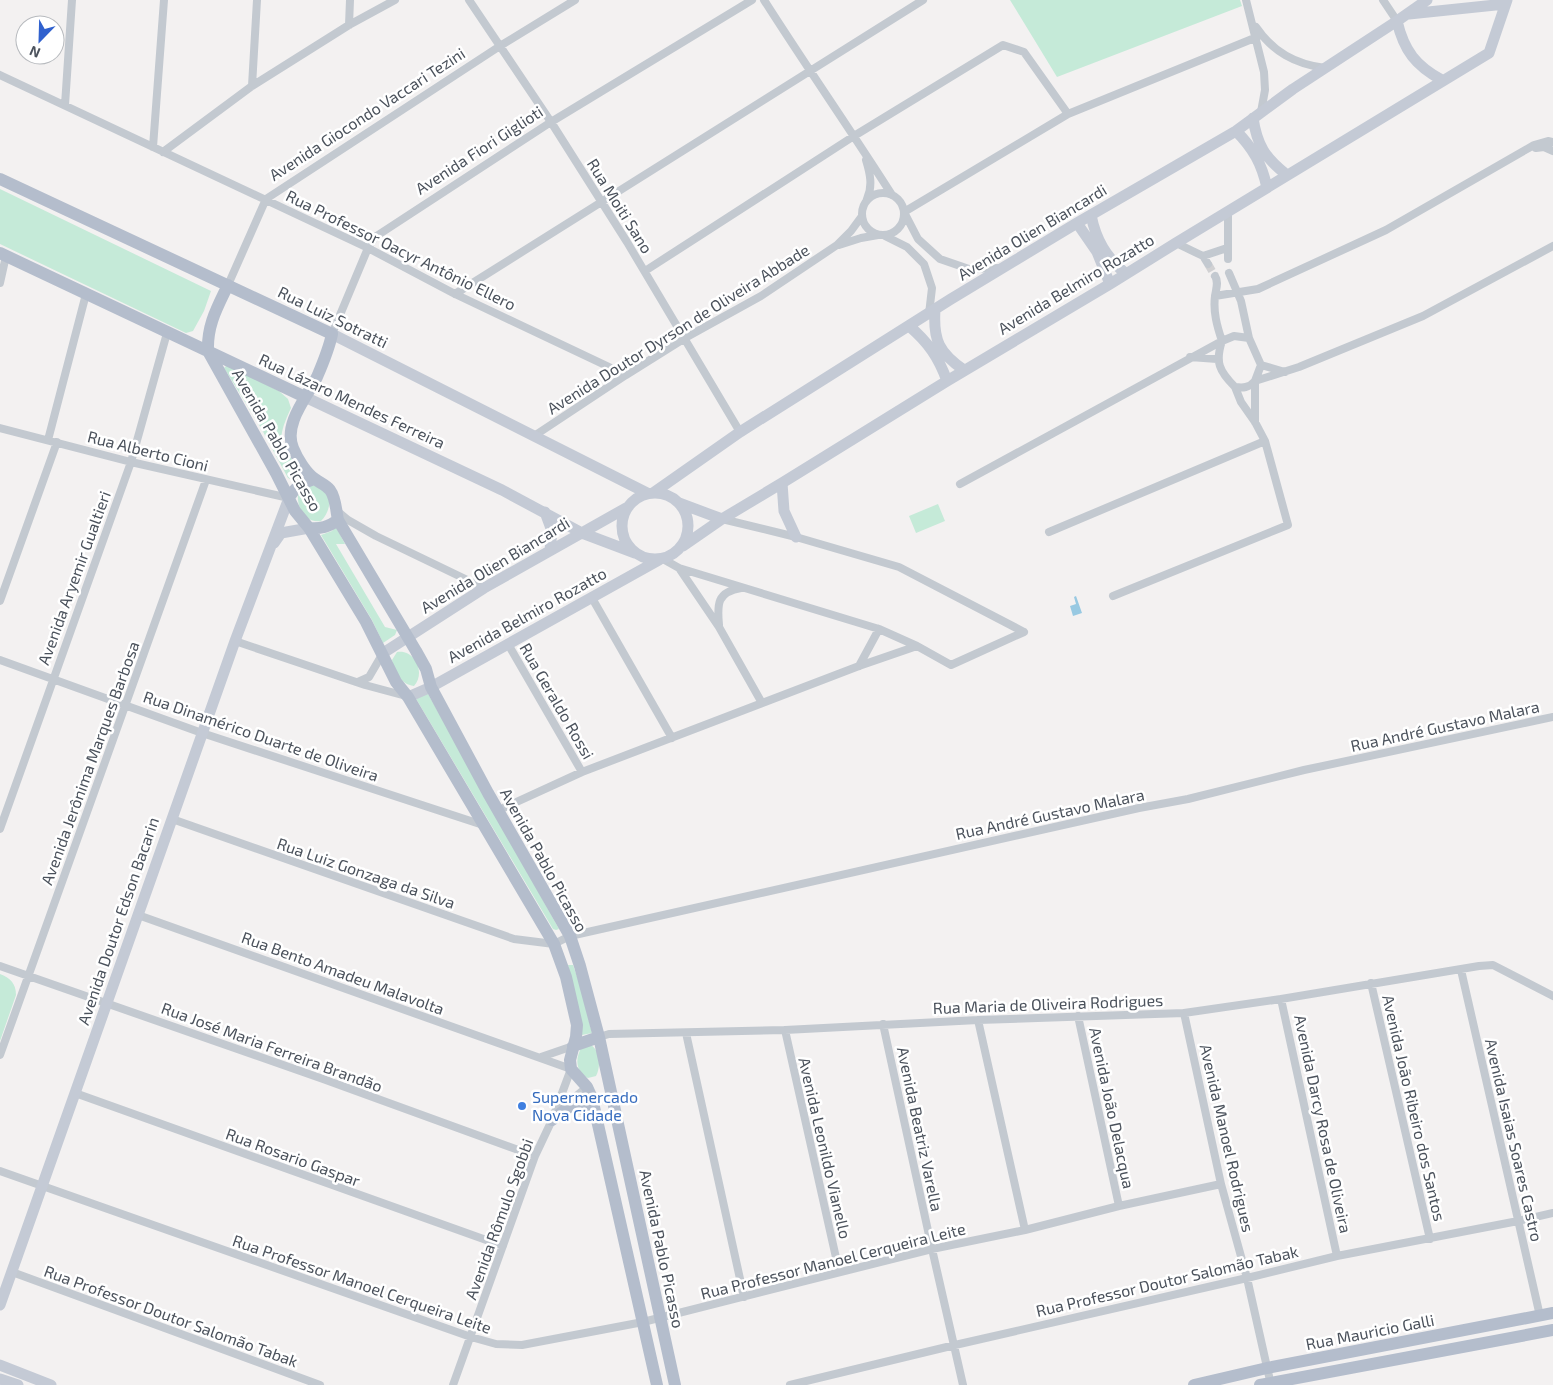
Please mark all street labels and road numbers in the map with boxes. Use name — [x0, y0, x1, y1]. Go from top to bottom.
street label: Avenida Giocondo Vaccari Tezini — [265, 43, 468, 184]
street label: Avenida Fiori Giglioti — [412, 101, 546, 198]
street label: Rua Moiti Sano — [584, 155, 657, 257]
street label: Avenida Olien Biancardi — [954, 180, 1110, 284]
street label: Rua Professor Oacyr Antônio Ellero — [283, 185, 519, 314]
street label: Avenida Belmiro Rozatto — [994, 229, 1157, 338]
street label: Avenida Doutor Dyrson de Oliveira Abbade — [543, 240, 812, 418]
street label: Rua Luiz Sotratti — [275, 282, 391, 351]
street label: Rua Lázaro Mendes Ferreira — [256, 349, 448, 452]
street label: Avenida Pablo Picasso — [229, 365, 326, 514]
street label: Rua Alberto Cioni — [86, 426, 211, 475]
street label: Avenida Aryemir Gualtieri — [33, 488, 114, 667]
street label: Avenida Olien Biancardi — [417, 513, 573, 617]
street label: Avenida Belmiro Rozatto — [444, 563, 609, 666]
street label: Avenida Jerônima Marques Barbosa — [37, 638, 143, 887]
street label: Rua Geraldo Rossi — [516, 639, 598, 762]
street label: Rua Dinamérico Duarte de Oliveira — [141, 686, 381, 785]
street label: Rua André Gustavo Malara — [1349, 696, 1541, 755]
street label: Rua André Gustavo Malara — [954, 784, 1146, 843]
street label: Avenida Pablo Picasso — [497, 785, 592, 935]
street label: Avenida Doutor Edson Bacarin — [73, 815, 162, 1027]
street label: Rua Luiz Gonzaga da Silva — [275, 833, 458, 912]
street label: Rua Bento Amadeu Malavolta — [239, 927, 447, 1018]
street label: Rua Maria de Oliveira Rodrigues — [932, 990, 1164, 1017]
street label: Avenida João Ribeiro dos Santos — [1379, 993, 1450, 1223]
street label: Rua José Maria Ferreira Brandão — [159, 998, 385, 1095]
street label: Avenida Darcy Rosa de Oliveira — [1291, 1013, 1356, 1235]
street label: Avenida João Delacqua — [1086, 1025, 1139, 1190]
street label: Avenida Isaias Soares Castro — [1482, 1037, 1547, 1243]
street label: Avenida Manoel Rodrigues — [1197, 1042, 1258, 1234]
street label: Avenida Beatriz Varella — [894, 1045, 947, 1213]
street label: Avenida Leonildo Vianello — [795, 1055, 856, 1240]
street label: Rua Rosario Gaspar — [223, 1123, 364, 1190]
street label: Avenida Rômulo Sgobbi — [461, 1136, 537, 1302]
street label: Avenida Pablo Picasso — [636, 1168, 689, 1330]
street label: Rua Professor Manoel Cerqueira Leite — [698, 1218, 967, 1303]
street label: Rua Professor Manoel Cerqueira Leite — [230, 1230, 494, 1337]
street label: Rua Professor Doutor Salomão Tabak — [1034, 1241, 1300, 1320]
street label: Rua Professor Doutor Salomão Tabak — [42, 1261, 301, 1370]
street label: Rua Mauricio Galli — [1304, 1310, 1436, 1353]

